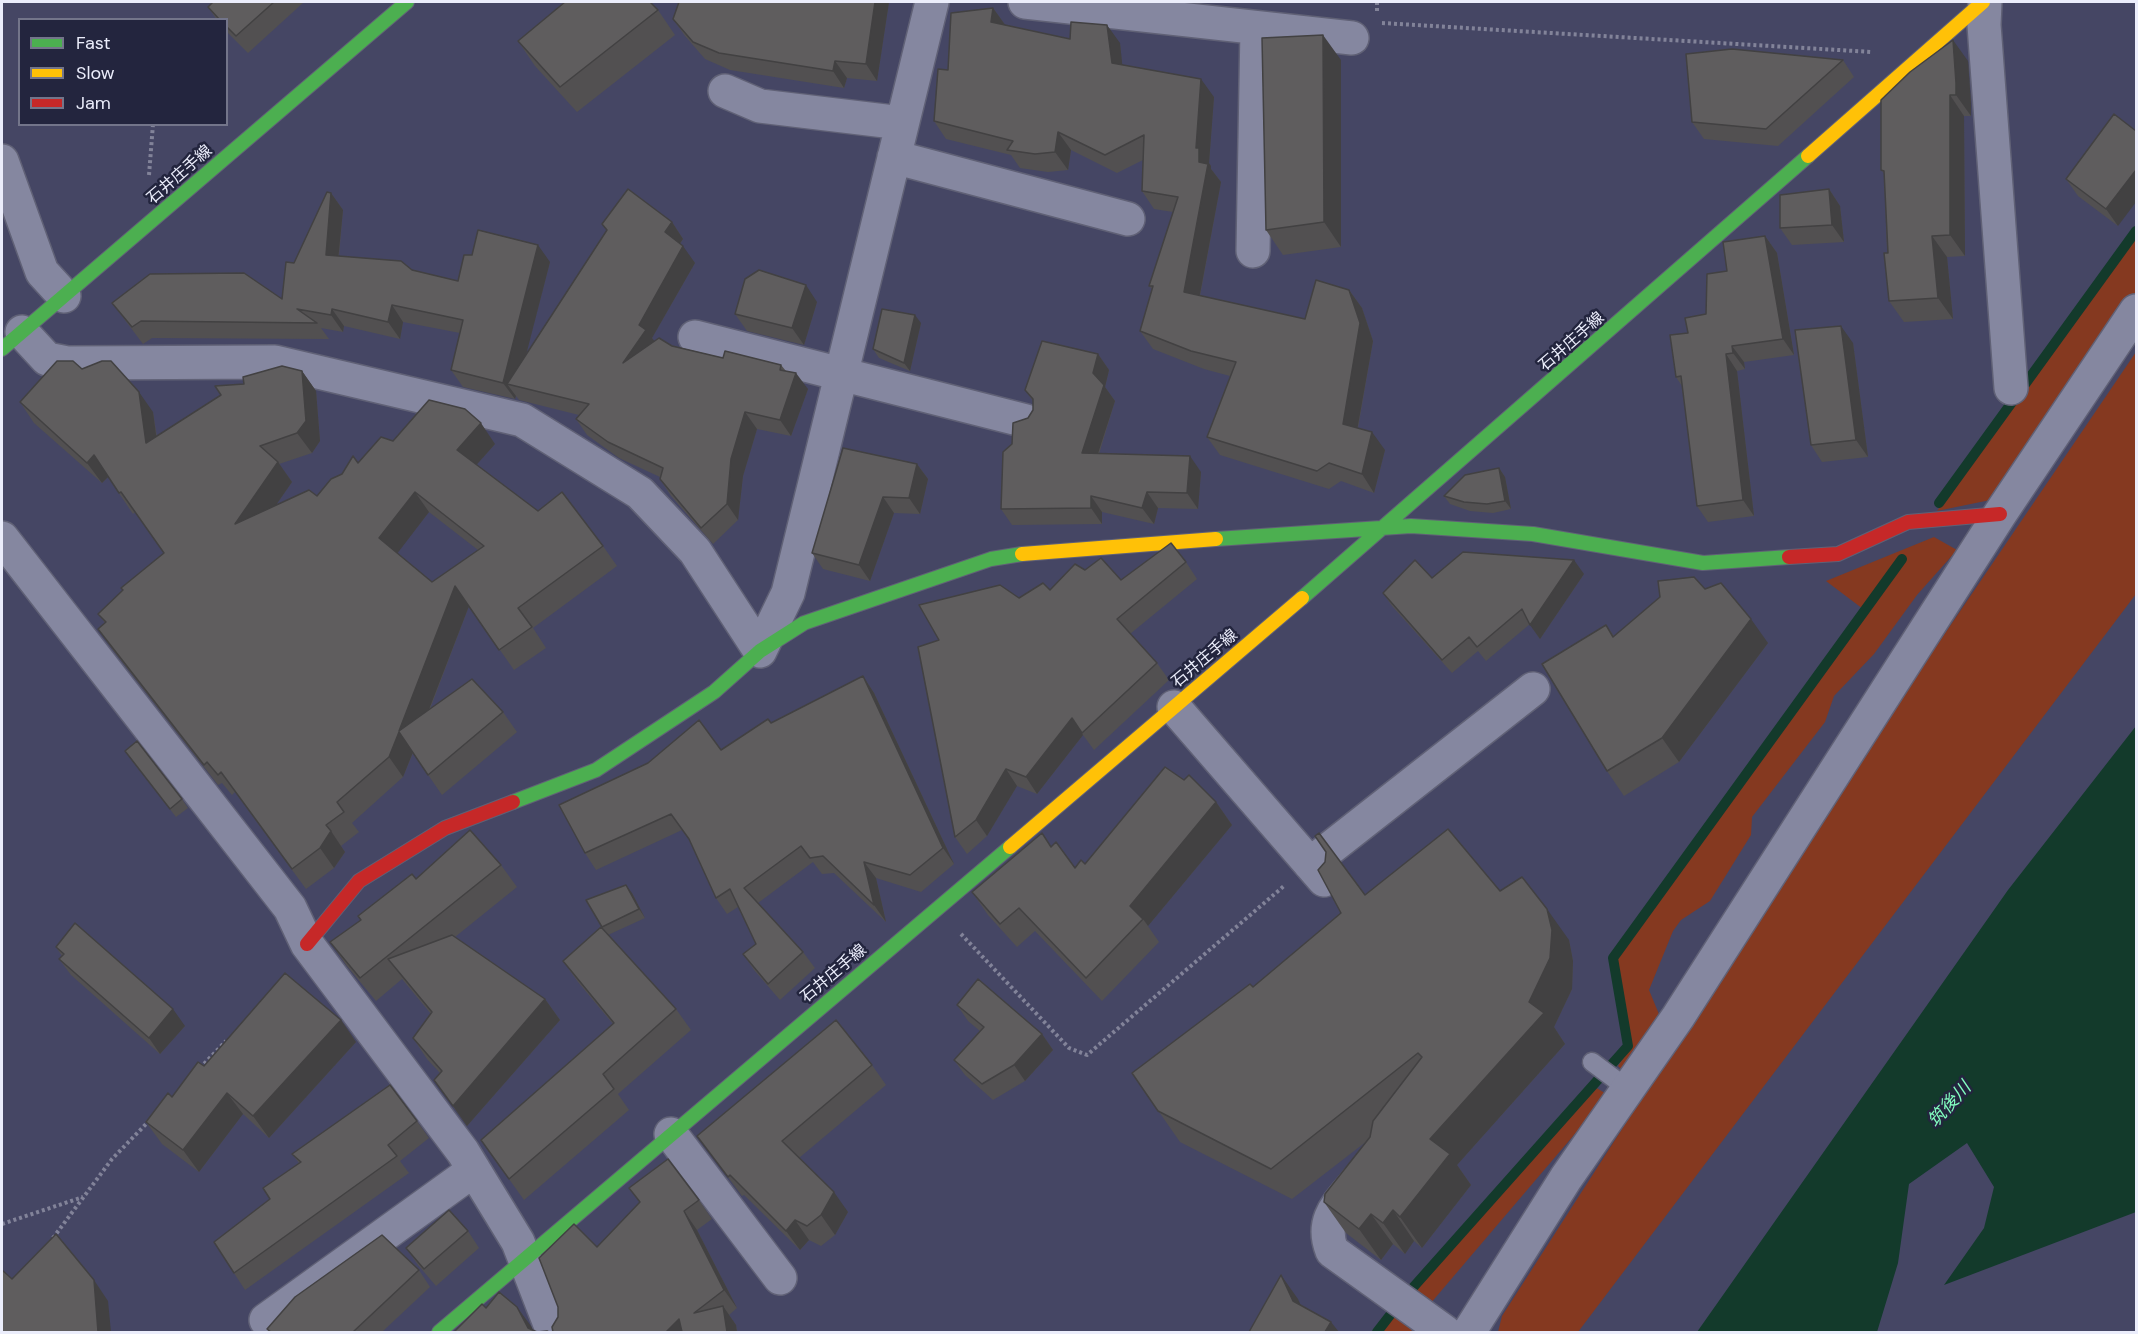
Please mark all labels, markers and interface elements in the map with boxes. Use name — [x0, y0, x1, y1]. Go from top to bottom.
legend — [18, 18, 228, 126]
text: Fast — [76, 31, 111, 55]
text: Slow — [76, 61, 115, 85]
text: Jam — [76, 91, 111, 115]
street label: 石井庄手線 — [144, 142, 216, 208]
street label: 石井庄手線 — [1536, 309, 1608, 375]
street label: 石井庄手線 — [1168, 626, 1242, 692]
street label: 石井庄手線 — [797, 941, 871, 1007]
water label: 筑後川 — [1924, 1078, 1976, 1132]

